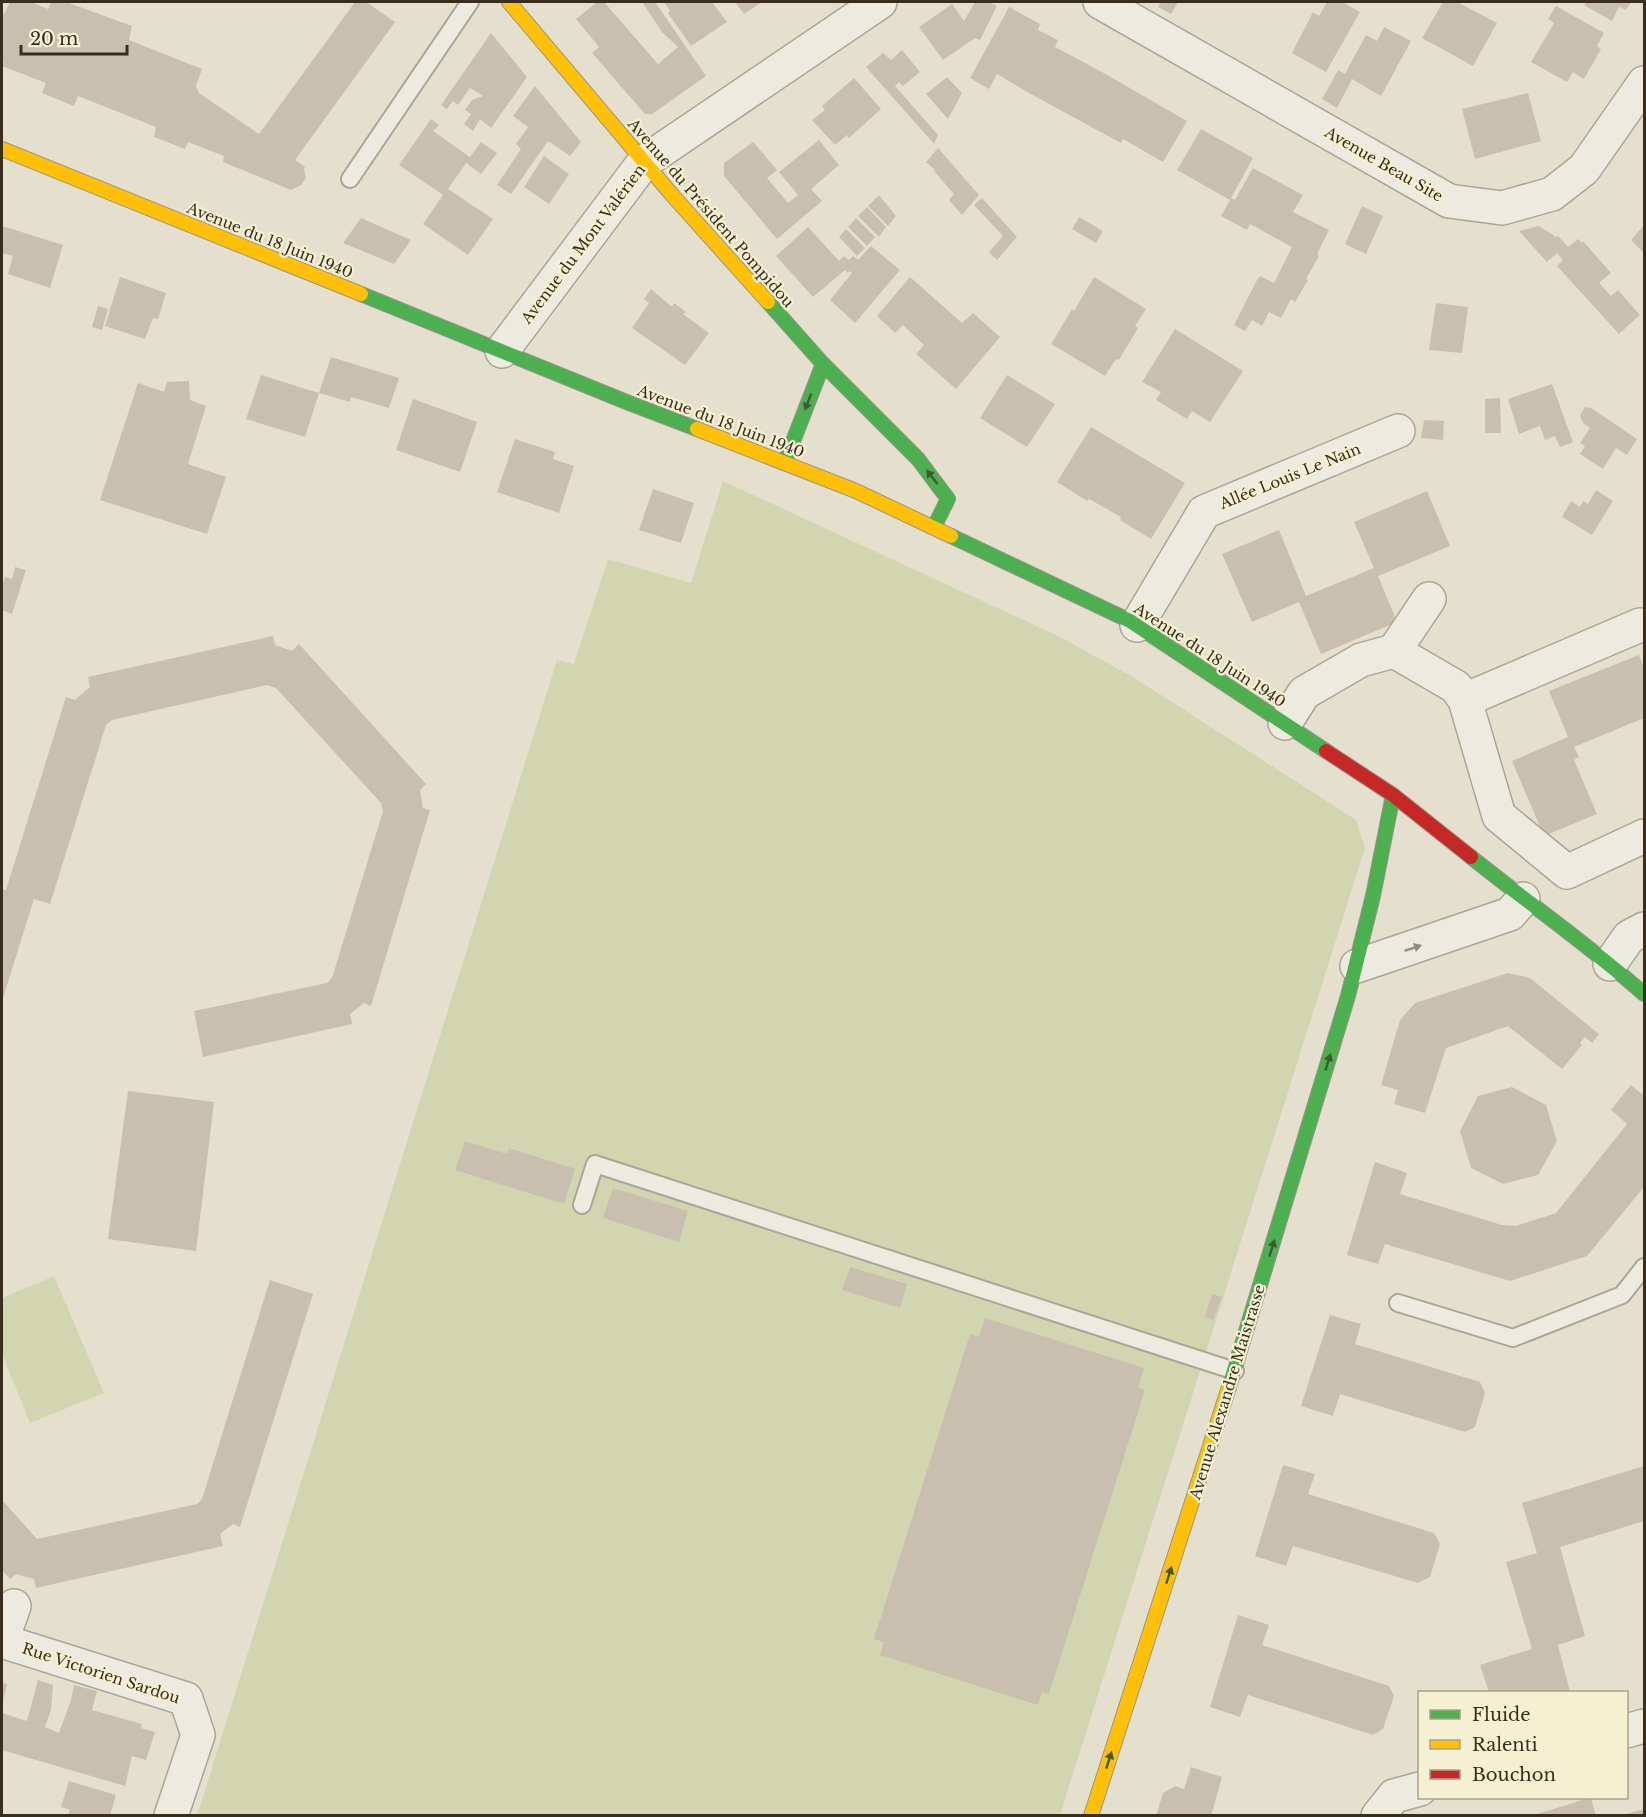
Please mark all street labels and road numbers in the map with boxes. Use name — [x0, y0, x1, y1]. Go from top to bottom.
street label: Avenue du Président Pompidou — [623, 114, 798, 311]
street label: Avenue Beau Site — [1321, 122, 1446, 206]
street label: Avenue du Mont Valérien — [516, 161, 649, 328]
street label: Avenue du 18 Juin 1940 — [183, 198, 356, 282]
street label: Avenue du 18 Juin 1940 — [634, 380, 807, 462]
street label: Allée Louis Le Nain — [1216, 439, 1363, 513]
street label: Avenue du 18 Juin 1940 — [1130, 598, 1289, 711]
street label: Avenue Alexandre Maistrasse — [1185, 1282, 1269, 1503]
street label: Rue Victorien Sardou — [20, 1638, 182, 1708]

